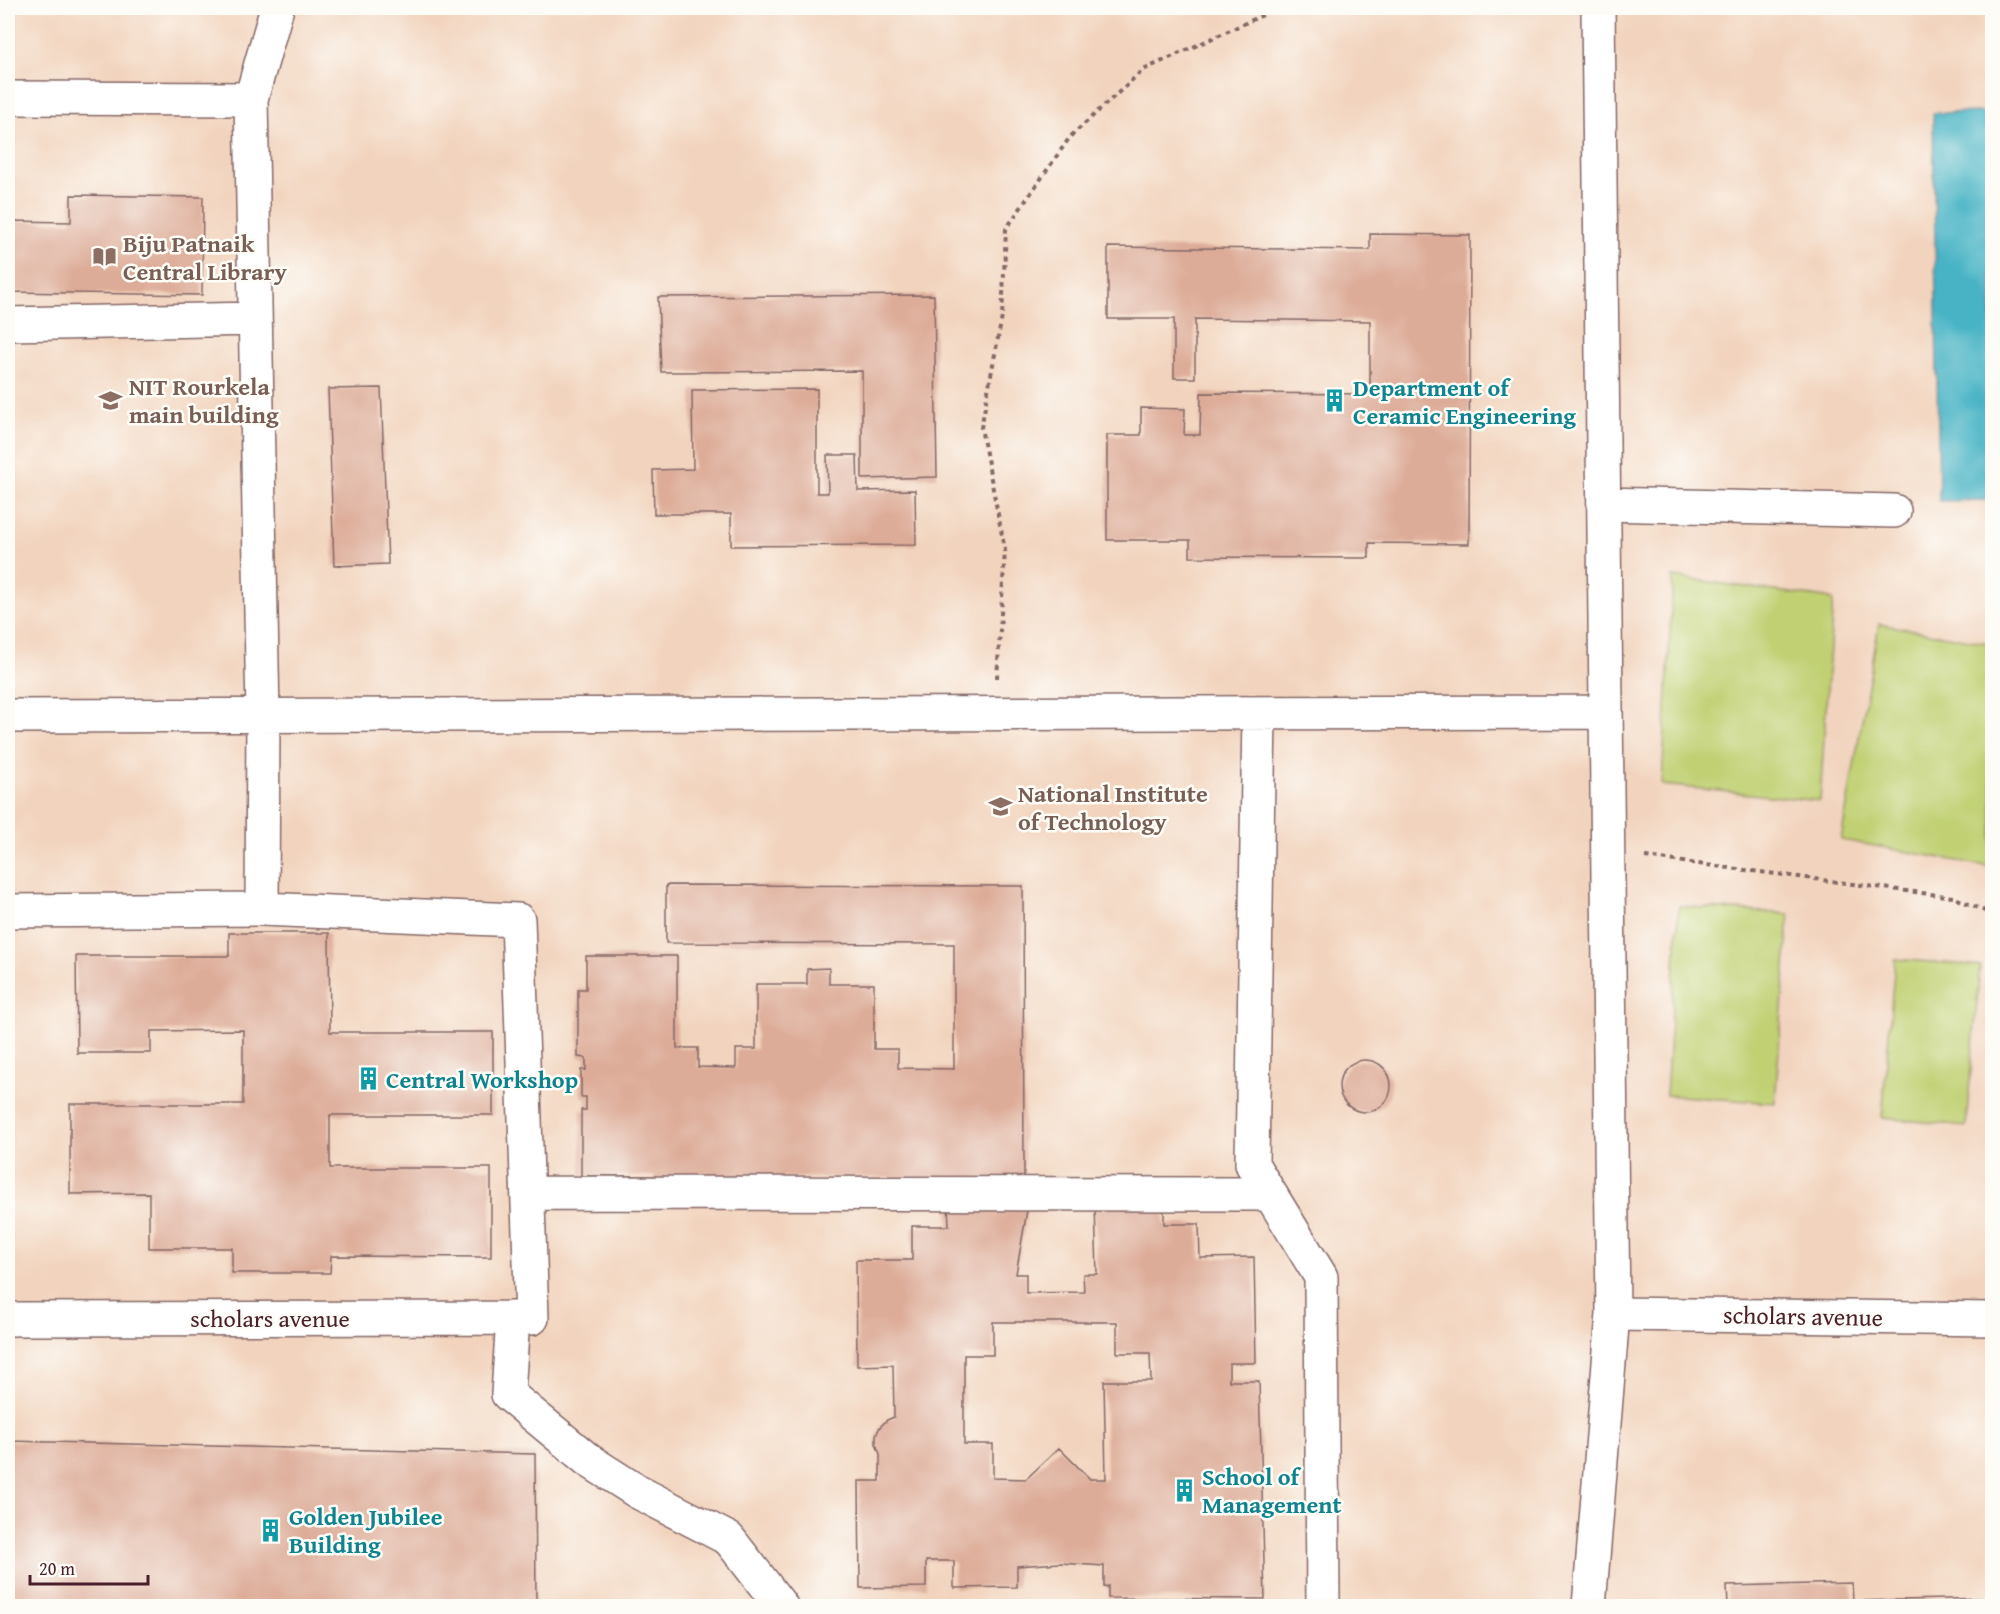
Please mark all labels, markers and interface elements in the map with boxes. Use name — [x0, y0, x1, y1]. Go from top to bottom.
place label: Biju Patnaik Central Library — [123, 226, 288, 289]
library icon: Biju Patnaik Central Library — [92, 244, 118, 270]
place label: NIT Rourkela main building — [129, 369, 279, 432]
place label: Department of Ceramic Engineering — [1353, 370, 1576, 433]
school or university icon: NIT Rourkela main building — [98, 387, 124, 413]
building icon: Department of Ceramic Engineering — [1322, 388, 1348, 414]
place label: National Institute of Technology — [1018, 776, 1208, 839]
school or university icon: National Institute of Technology — [987, 794, 1013, 820]
place label: Central Workshop — [386, 1062, 578, 1097]
building icon: Central Workshop — [355, 1066, 381, 1092]
street label: scholars avenue — [1723, 1297, 1883, 1335]
street label: scholars avenue — [190, 1301, 350, 1336]
place label: School of Management — [1202, 1459, 1341, 1522]
building icon: School of Management — [1171, 1477, 1197, 1503]
place label: Golden Jubilee Building — [289, 1499, 443, 1562]
building icon: Golden Jubilee Building — [258, 1517, 284, 1543]
scale bar — [30, 1548, 148, 1586]
text: 20 m — [39, 1555, 75, 1582]

